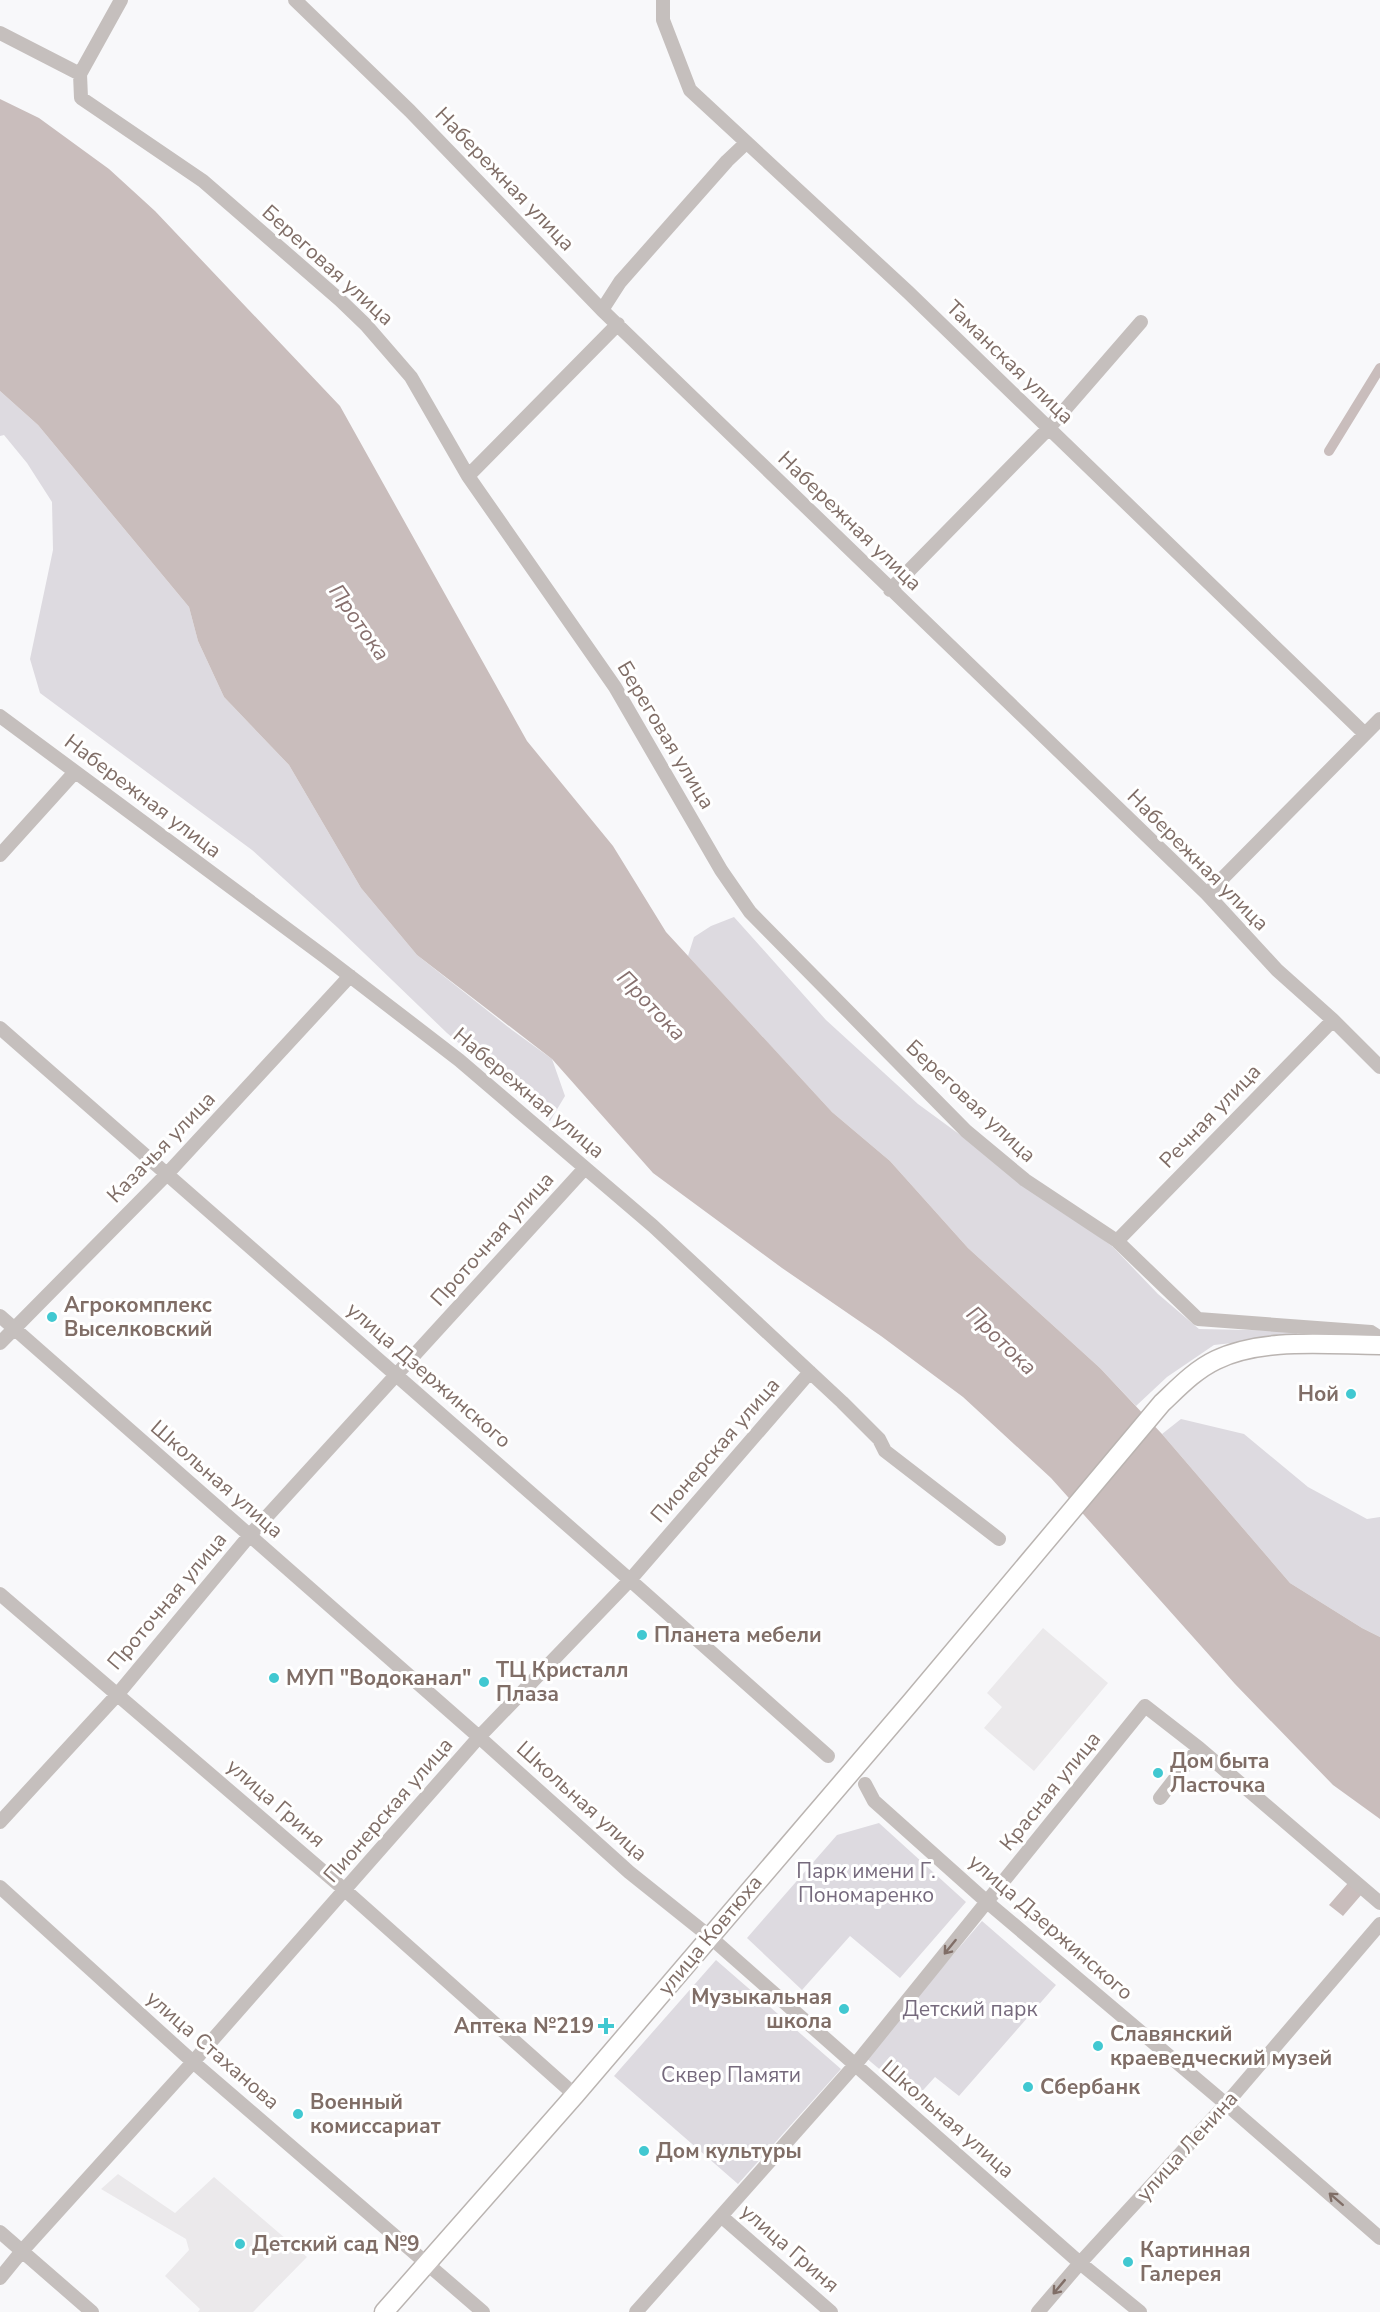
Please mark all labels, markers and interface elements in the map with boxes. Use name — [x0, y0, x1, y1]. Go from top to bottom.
street label: Набережная улица — [429, 101, 581, 257]
street label: Береговая улица — [256, 198, 400, 332]
street label: Таманская улица — [940, 294, 1080, 430]
street label: Набережная улица — [772, 445, 928, 597]
water label: Протока — [322, 578, 397, 667]
street label: Береговая улица — [611, 656, 721, 814]
street label: Набережная улица — [59, 728, 227, 864]
street label: Набережная улица — [1121, 783, 1275, 937]
water label: Протока — [610, 964, 693, 1048]
street label: Набережная улица — [447, 1021, 611, 1165]
street label: Береговая улица — [900, 1033, 1042, 1169]
street label: Речная улица — [1153, 1058, 1267, 1174]
street label: Казачья улица — [101, 1085, 221, 1209]
street label: Проточная улица — [424, 1166, 560, 1312]
place label: Агрокомплекс Выселковский — [64, 1291, 213, 1343]
street label: улица Дзержинского — [341, 1296, 517, 1454]
water label: Протока — [959, 1299, 1043, 1382]
marker: Агрокомплекс Выселковский — [45, 1310, 59, 1324]
street label: Пионерская улица — [644, 1371, 786, 1529]
place label: Ной — [1298, 1380, 1339, 1408]
marker: Ной — [1344, 1387, 1358, 1401]
street label: Школьная улица — [145, 1414, 289, 1544]
street label: Проточная улица — [101, 1526, 233, 1676]
place label: Планета мебели — [654, 1621, 822, 1649]
marker: Планета мебели — [635, 1628, 649, 1642]
place label: ТЦ Кристалл Плаза — [496, 1656, 629, 1708]
place label: МУП "Водоканал" — [286, 1664, 471, 1692]
marker: МУП "Водоканал" — [267, 1671, 281, 1685]
marker: ТЦ Кристалл Плаза — [477, 1675, 491, 1689]
street label: Красная улица — [993, 1725, 1107, 1857]
street label: Пионерская улица — [317, 1731, 459, 1889]
street label: Школьная улица — [511, 1735, 653, 1867]
place label: Дом быта Ласточка — [1170, 1747, 1270, 1799]
street label: улица Гриня — [221, 1752, 331, 1854]
marker: Дом быта Ласточка — [1151, 1766, 1165, 1780]
street label: улица Дзержинского — [963, 1848, 1139, 2006]
park label: Парк имени Г. Пономаренко — [796, 1857, 936, 1909]
street label: улица Ковтюха — [652, 1869, 768, 2001]
one-way arrow — [944, 1939, 957, 1955]
place label: Музыкальная школа — [691, 1983, 832, 2035]
street label: улица Стаханова — [140, 1984, 286, 2116]
park label: Детский парк — [903, 1995, 1038, 2023]
marker: Музыкальная школа — [837, 2002, 851, 2016]
place label: Аптека №219 — [454, 2012, 594, 2040]
marker: Аптека №219 — [599, 2019, 613, 2033]
place label: Славянский краеведческий музей — [1110, 2020, 1332, 2072]
marker: Славянский краеведческий музей — [1091, 2039, 1105, 2053]
street label: Школьная улица — [876, 2054, 1020, 2184]
park label: Сквер Памяти — [661, 2061, 801, 2089]
place label: Сбербанк — [1040, 2073, 1140, 2101]
marker: Сбербанк — [1021, 2080, 1035, 2094]
street label: улица Ленина — [1130, 2085, 1244, 2207]
place label: Военный комиссариат — [310, 2088, 441, 2140]
marker: Военный комиссариат — [291, 2107, 305, 2121]
place label: Дом культуры — [656, 2137, 802, 2165]
marker: Дом культуры — [637, 2144, 651, 2158]
one-way arrow — [1328, 2193, 1344, 2206]
street label: улица Гриня — [735, 2197, 845, 2299]
place label: Детский сад №9 — [252, 2230, 420, 2258]
place label: Картинная Галерея — [1140, 2236, 1251, 2288]
marker: Детский сад №9 — [233, 2237, 247, 2251]
marker: Картинная Галерея — [1121, 2255, 1135, 2269]
one-way arrow — [1052, 2279, 1066, 2294]

